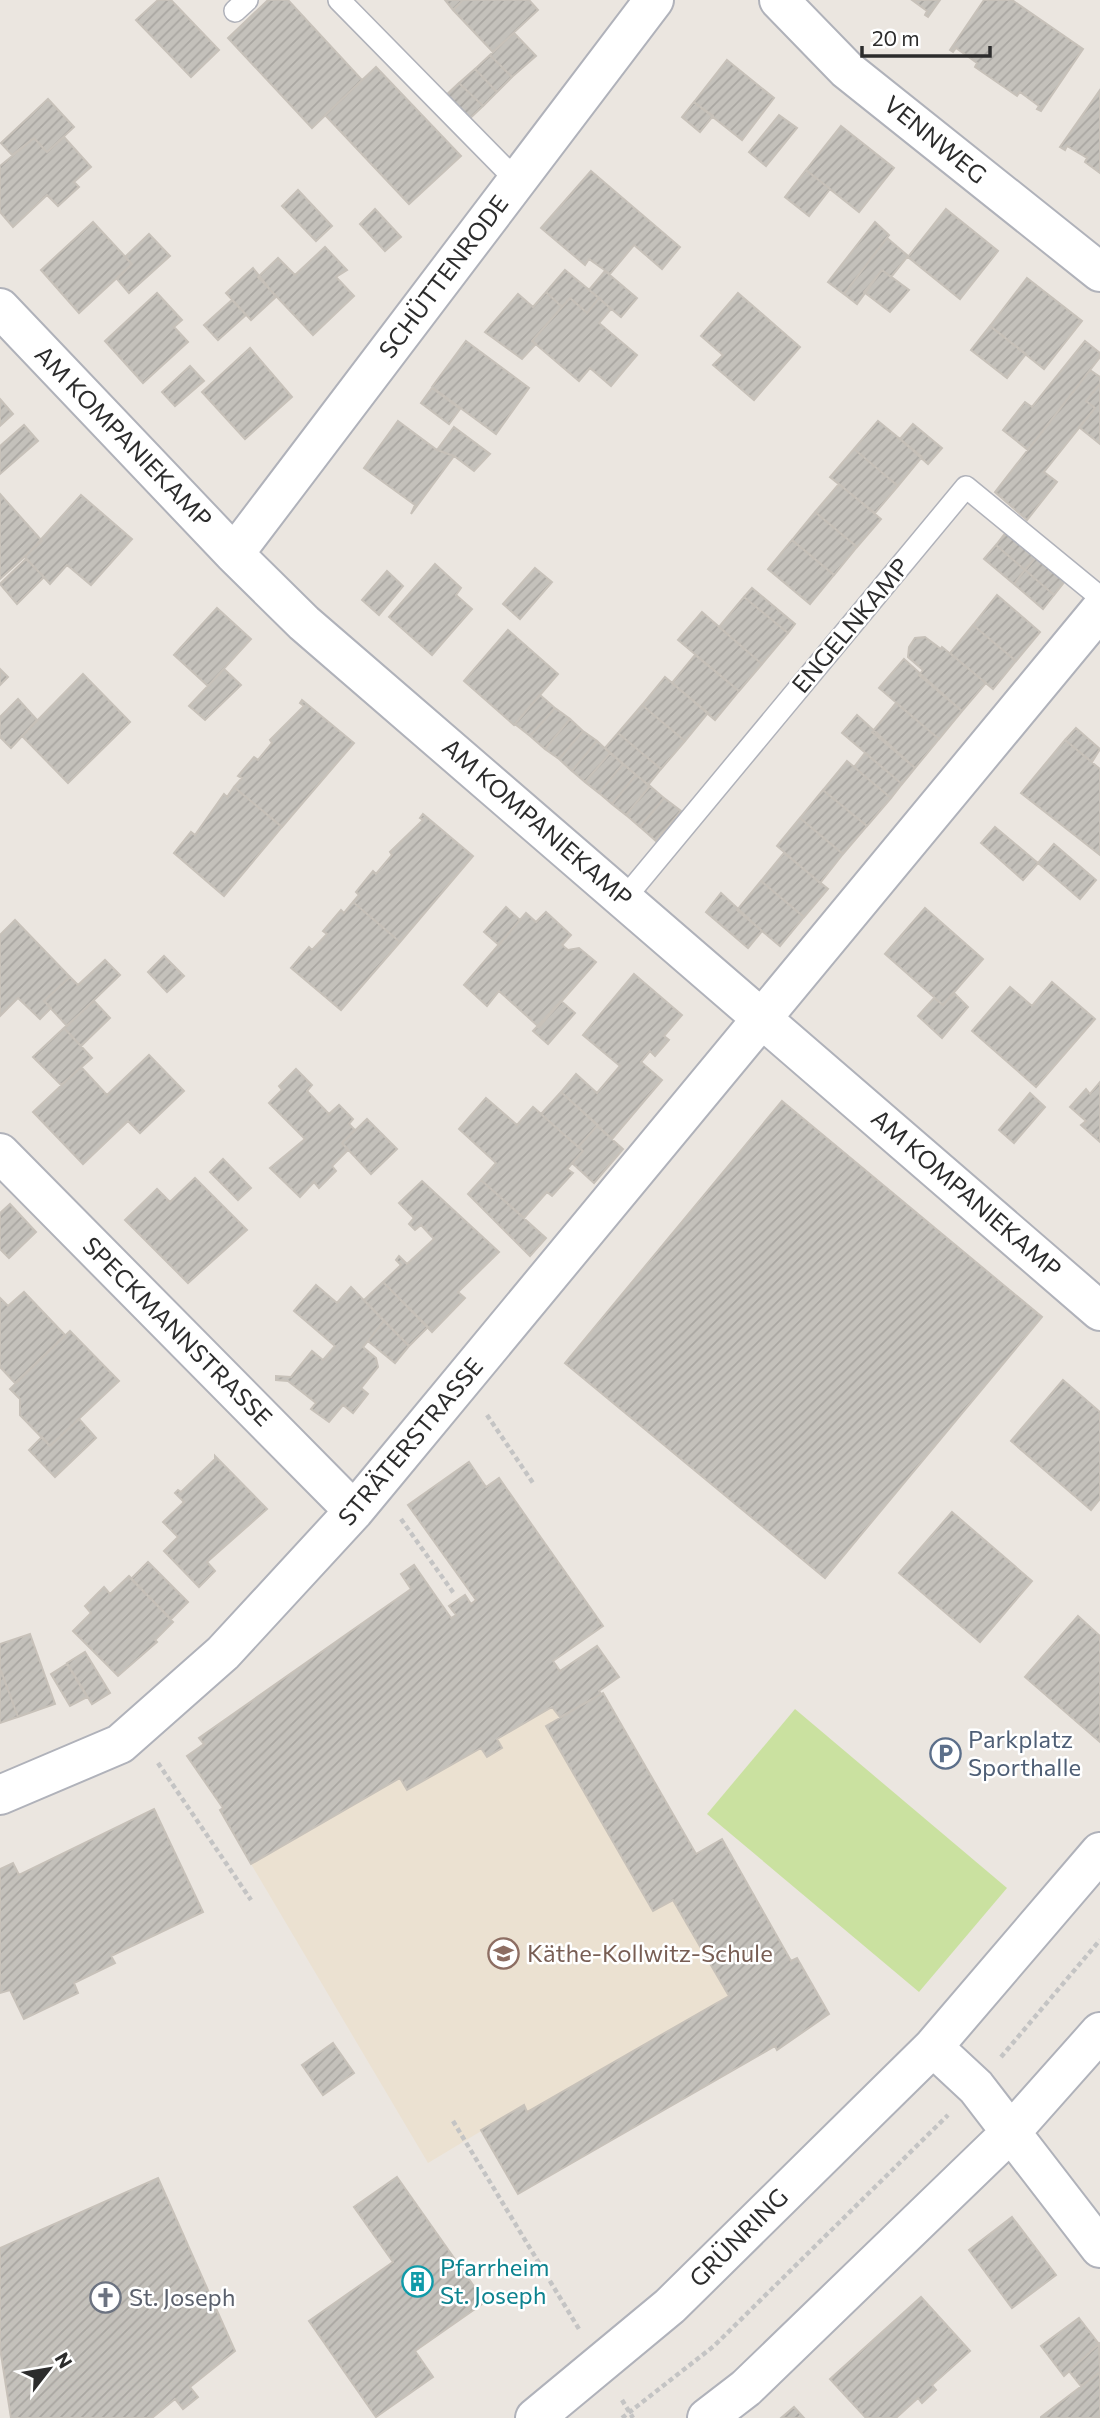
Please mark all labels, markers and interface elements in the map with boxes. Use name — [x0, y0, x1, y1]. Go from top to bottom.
scale bar — [862, 14, 990, 58]
text: 20 m — [872, 25, 920, 50]
street label: VENNWEG — [879, 89, 993, 189]
street label: SCHÜTTENRODE — [372, 189, 513, 363]
street label: AM KOMPANIEKAMP — [30, 339, 218, 533]
street label: ENGELNKAMP — [785, 552, 915, 698]
street label: AM KOMPANIEKAMP — [437, 732, 639, 912]
street label: AM KOMPANIEKAMP — [866, 1103, 1068, 1283]
street label: SPECKMANNSTRASSE — [77, 1230, 279, 1432]
street label: STRÄTERSTRASSE — [331, 1351, 488, 1531]
place label: Parkplatz Sporthalle — [968, 1724, 1081, 1781]
parking icon: Parkplatz Sporthalle — [928, 1737, 962, 1771]
school or university icon: Käthe-Kollwitz-Schule — [487, 1937, 521, 1971]
place label: Käthe-Kollwitz-Schule — [527, 1938, 773, 1967]
street label: GRÜNRING — [683, 2182, 793, 2292]
place label: Pfarrheim St. Joseph — [440, 2252, 550, 2309]
building icon: Pfarrheim St. Joseph — [400, 2265, 434, 2299]
church icon: St. Joseph — [89, 2281, 123, 2315]
place label: St. Joseph — [129, 2282, 236, 2311]
north arrow — [14, 2334, 84, 2404]
text: N — [50, 2348, 78, 2372]

